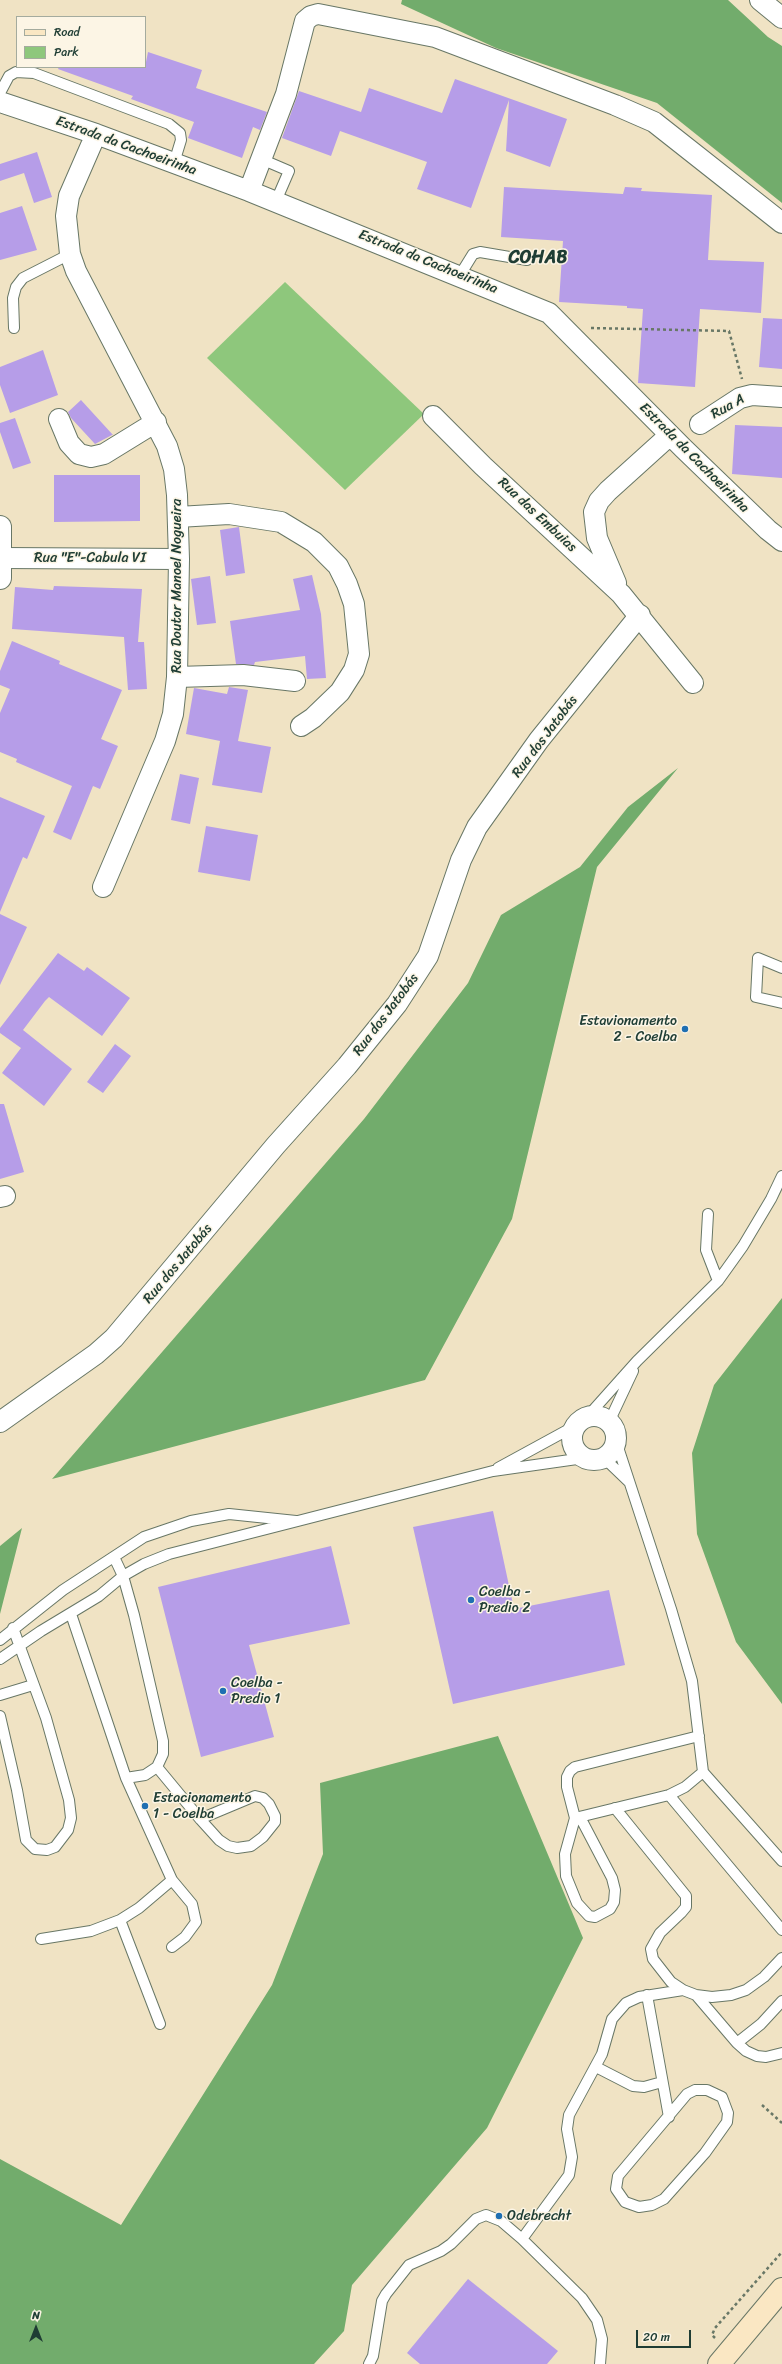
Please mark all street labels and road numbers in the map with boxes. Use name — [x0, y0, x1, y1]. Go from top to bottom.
street label: Estrada da Cachoeirinha — [53, 113, 199, 179]
street label: Estrada da Cachoeirinha — [356, 226, 500, 298]
street label: Rua A — [708, 391, 748, 423]
street label: Estrada da Cachoeirinha — [636, 400, 752, 516]
street label: Rua das Embuias — [494, 474, 580, 556]
street label: Rua Doutor Manoel Nogueira — [169, 499, 185, 673]
street label: Rua "E"-Cabula VI — [34, 550, 146, 566]
street label: Rua dos Jatobás — [509, 693, 581, 781]
street label: Rua dos Jatobás — [350, 971, 422, 1059]
street label: Rua dos Jatobás — [140, 1221, 216, 1307]

